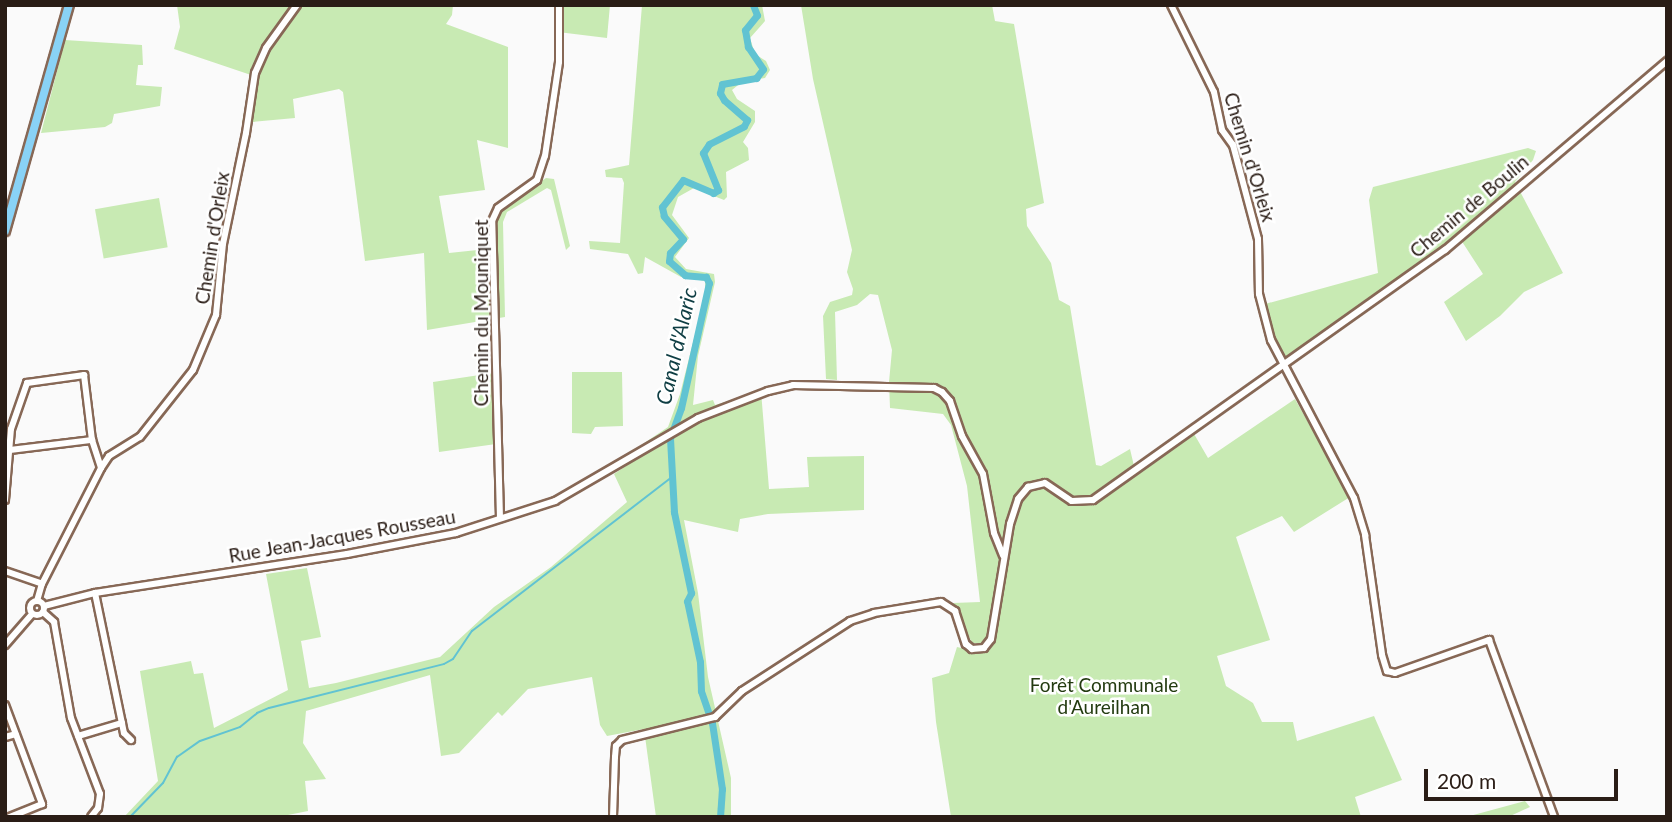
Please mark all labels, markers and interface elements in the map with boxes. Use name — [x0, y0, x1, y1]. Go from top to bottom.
street label: Chemin d'Orleix — [1220, 90, 1280, 224]
street label: Chemin de Boulin — [1405, 150, 1533, 262]
street label: Chemin d'Orleix — [190, 170, 234, 306]
street label: Chemin du Mouniquet — [470, 220, 492, 406]
water label: Canal d'Alaric — [650, 285, 702, 407]
street label: Rue Jean-Jacques Rousseau — [227, 505, 457, 567]
park label: Forêt Communale d'Aureilhan — [1030, 674, 1178, 718]
scale bar — [1427, 756, 1621, 800]
text: 200 m — [1437, 768, 1496, 793]

